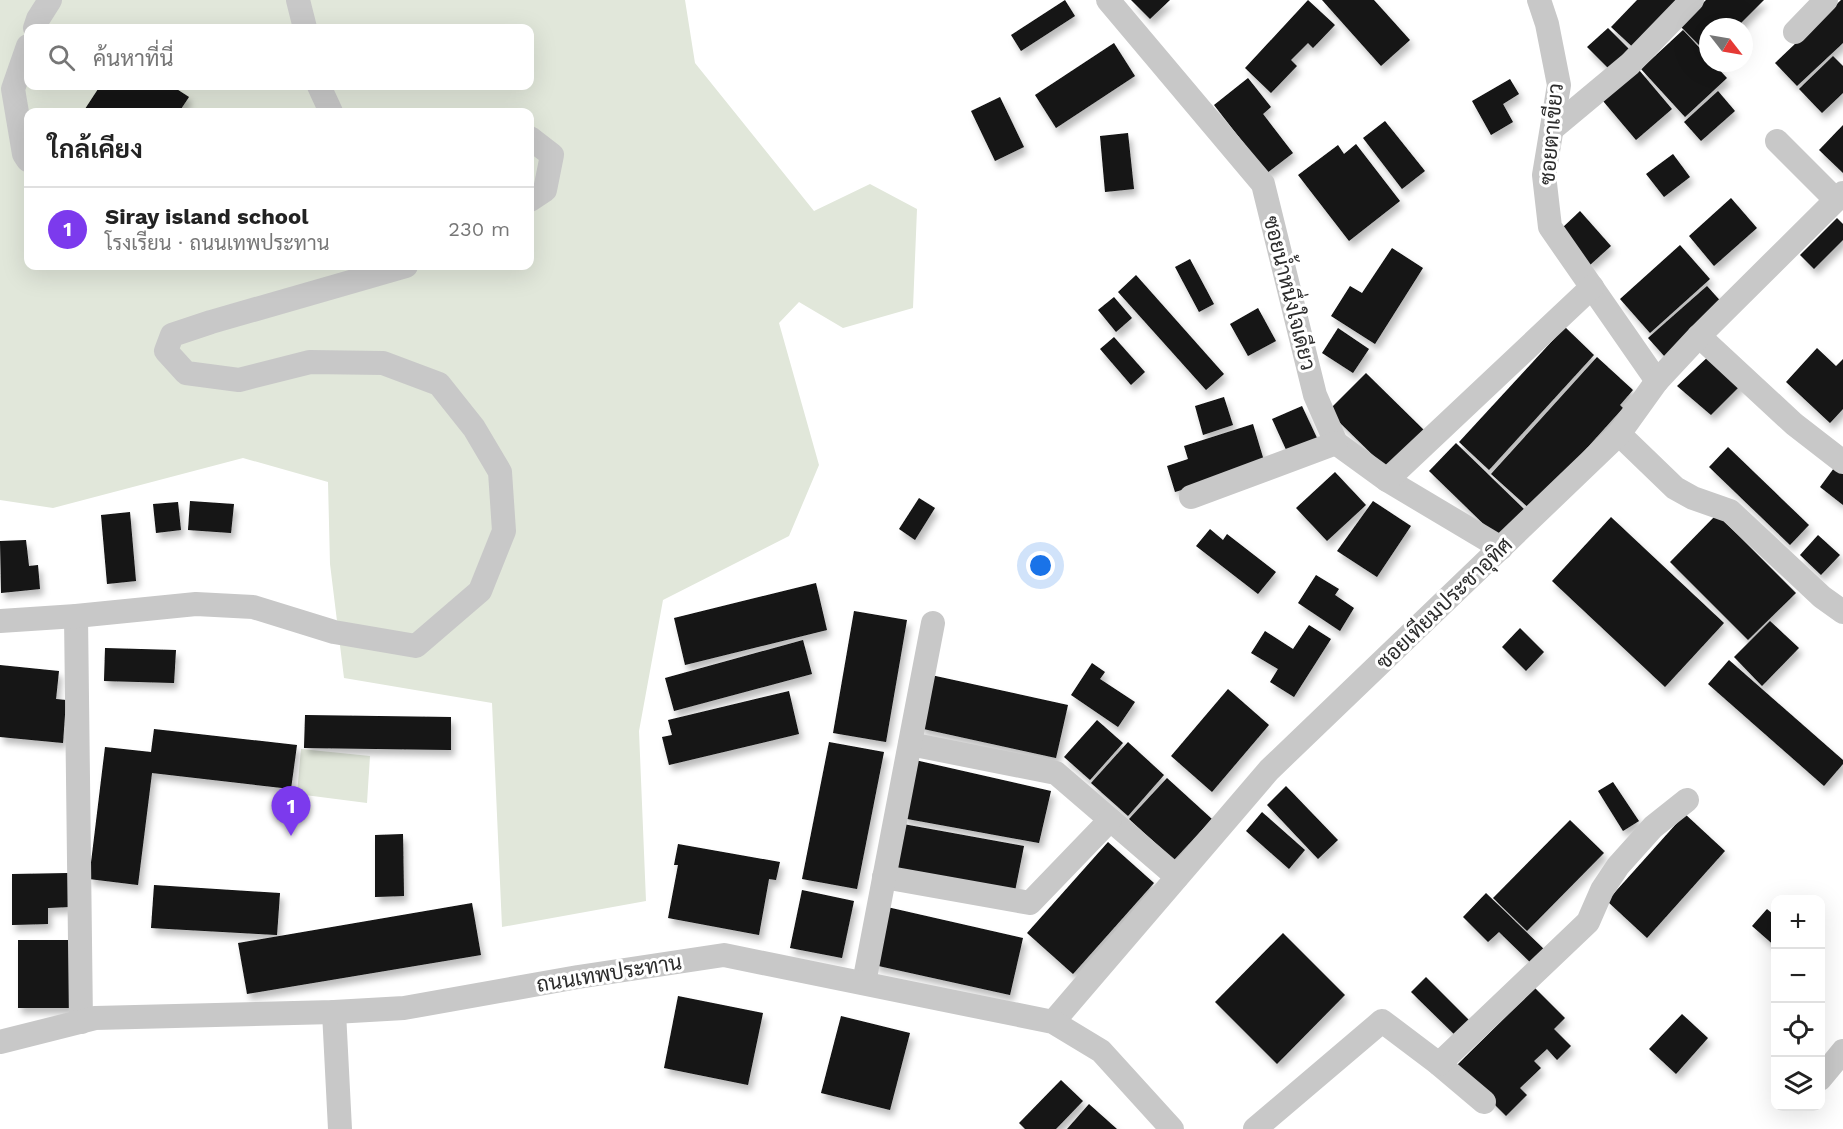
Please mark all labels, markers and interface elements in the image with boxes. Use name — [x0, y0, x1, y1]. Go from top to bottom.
north arrow — [1699, 18, 1753, 72]
search box — [24, 24, 534, 90]
icon: search — [45, 41, 78, 74]
text: ค้นหาที่นี่ — [93, 46, 173, 71]
street label: ซอยตาเขียว — [1534, 82, 1568, 186]
text: ใกล้เคียง — [48, 134, 143, 164]
text: Siray island school — [105, 204, 308, 229]
street label: ซอยน้ำหนึ่งใจเดียว — [1259, 211, 1328, 373]
text: 1 — [63, 217, 72, 241]
text: 230 m — [448, 217, 510, 241]
text: โรงเรียน · ถนนเทพประทาน — [105, 231, 329, 255]
street label: ซอยเทียมประชาอุทิศ — [1371, 532, 1519, 676]
your location — [1026, 551, 1055, 580]
pin: 1 — [272, 786, 310, 836]
map controls — [1771, 895, 1825, 1111]
button: + — [1771, 895, 1825, 949]
street label: ถนนเทพประทาน — [535, 949, 683, 997]
button: − — [1771, 949, 1825, 1003]
button: locate — [1771, 1003, 1825, 1057]
button: layers — [1771, 1057, 1825, 1111]

